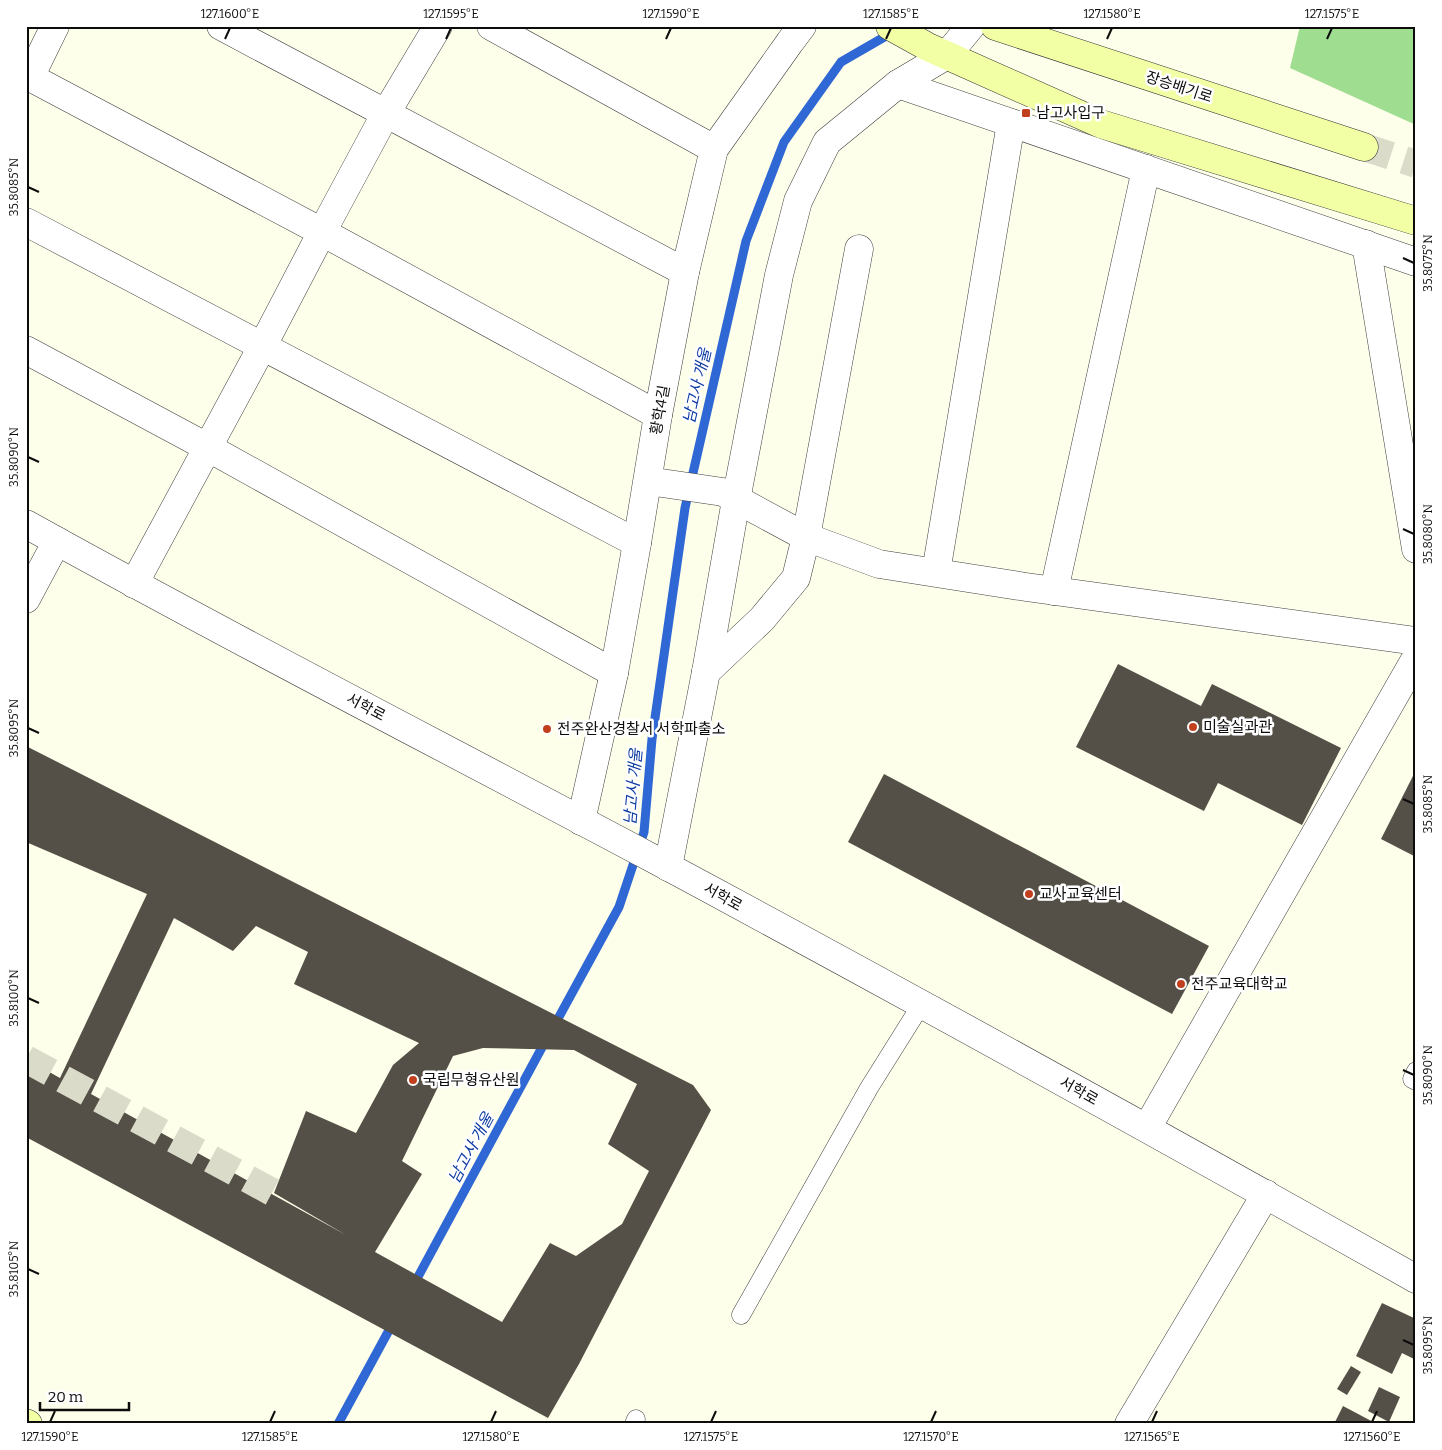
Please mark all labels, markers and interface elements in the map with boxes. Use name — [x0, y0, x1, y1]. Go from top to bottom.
text: 127.1600°E — [201, 7, 259, 21]
text: 127.1595°E — [423, 7, 479, 21]
text: 127.1590°E — [643, 7, 699, 21]
text: 127.1585°E — [863, 7, 919, 21]
text: 127.1580°E — [1083, 7, 1141, 21]
text: 127.1575°E — [1305, 7, 1359, 21]
street label: 장승배기로 — [1143, 68, 1215, 106]
place label: 남고사입구 — [1036, 104, 1105, 122]
marker: 남고사입구 — [1020, 107, 1032, 119]
text: 35.8085°N — [7, 157, 21, 216]
text: 35.8075°N — [1421, 234, 1435, 292]
water label: 남고사 개울 — [679, 345, 715, 426]
street label: 황학4길 — [647, 384, 673, 436]
text: 35.8090°N — [7, 427, 21, 487]
text: 35.8080°N — [1421, 504, 1435, 564]
street label: 서학로 — [343, 689, 389, 725]
text: 35.8095°N — [7, 698, 21, 757]
place label: 미술실과관 — [1203, 718, 1272, 736]
place label: 전주완산경찰서 서학파출소 — [557, 720, 726, 738]
marker: 미술실과관 — [1187, 721, 1199, 733]
marker: 전주완산경찰서 서학파출소 — [541, 723, 553, 735]
water label: 남고사 개울 — [620, 747, 646, 826]
text: 35.8085°N — [1421, 774, 1435, 833]
street label: 서학로 — [701, 879, 745, 915]
place label: 교사교육센터 — [1039, 885, 1122, 903]
marker: 교사교육센터 — [1023, 888, 1035, 900]
text: 35.8100°N — [7, 969, 21, 1027]
place label: 전주교육대학교 — [1191, 975, 1288, 993]
marker: 전주교육대학교 — [1175, 978, 1187, 990]
text: 35.8090°N — [1421, 1045, 1435, 1105]
place label: 국립무형유산원 — [423, 1071, 520, 1089]
street label: 서학로 — [1057, 1073, 1101, 1109]
marker: 국립무형유산원 — [407, 1074, 419, 1086]
water label: 남고사 개울 — [445, 1109, 498, 1186]
text: 35.8105°N — [7, 1240, 21, 1297]
text: 35.8095°N — [1421, 1315, 1435, 1374]
scale bar — [40, 1380, 129, 1412]
text: 20 m — [48, 1388, 84, 1406]
text: 127.1590°E — [22, 1430, 78, 1444]
text: 127.1585°E — [242, 1430, 298, 1444]
text: 127.1580°E — [462, 1430, 520, 1444]
text: 127.1575°E — [684, 1430, 738, 1444]
text: 127.1570°E — [903, 1430, 959, 1444]
text: 127.1565°E — [1124, 1430, 1180, 1444]
text: 127.1560°E — [1343, 1430, 1401, 1444]

